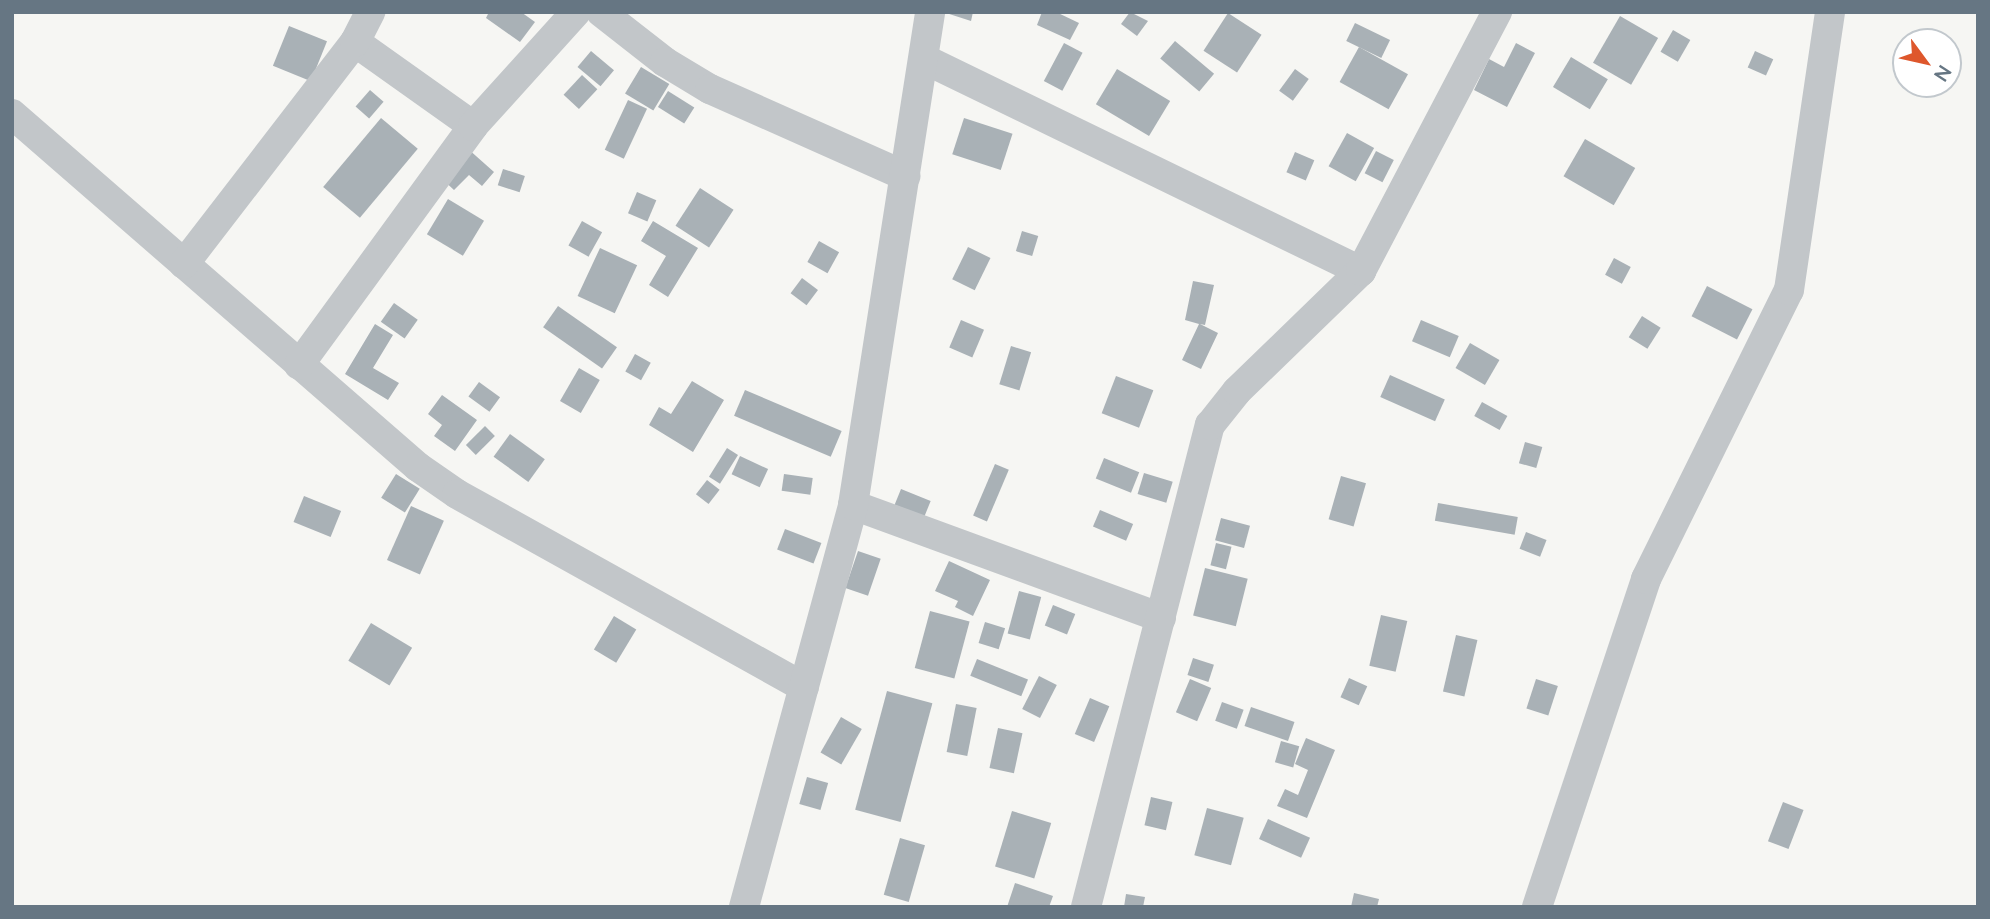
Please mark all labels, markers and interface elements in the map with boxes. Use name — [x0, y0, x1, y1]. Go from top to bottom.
north arrow — [1892, 28, 1962, 98]
text: N — [1930, 61, 1957, 86]

